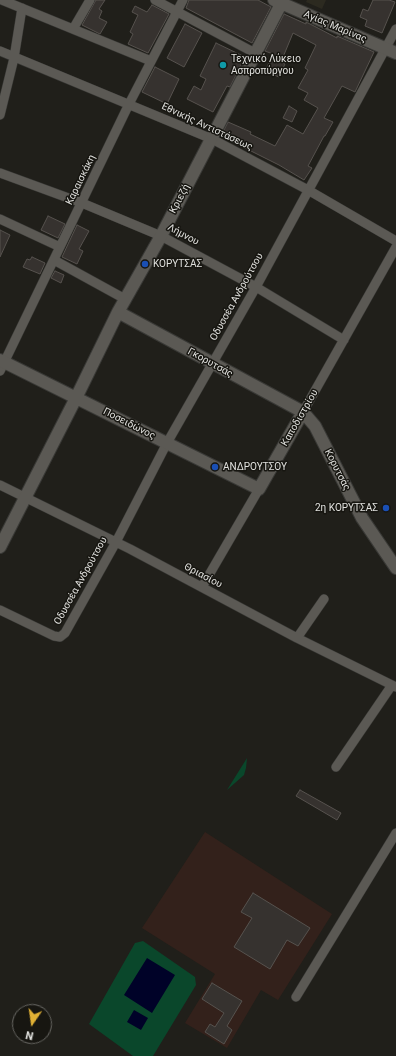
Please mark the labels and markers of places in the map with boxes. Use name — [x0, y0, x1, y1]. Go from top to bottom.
place label: Τεχνικό Λύκειο Ασπροπύργου — [231, 53, 301, 76]
marker: Τεχνικό Λύκειο Ασπροπύργου — [218, 60, 228, 70]
place label: ΚΟΡΥΤΣΑΣ — [153, 258, 202, 270]
marker: ΚΟΡΥΤΣΑΣ — [140, 259, 150, 269]
place label: ΑΝΔΡΟΥΤΣΟΥ — [223, 461, 287, 473]
marker: ΑΝΔΡΟΥΤΣΟΥ — [210, 462, 220, 472]
place label: 2η ΚΟΡΥΤΣΑΣ — [315, 502, 378, 514]
marker: 2η ΚΟΡΥΤΣΑΣ — [381, 503, 391, 513]

